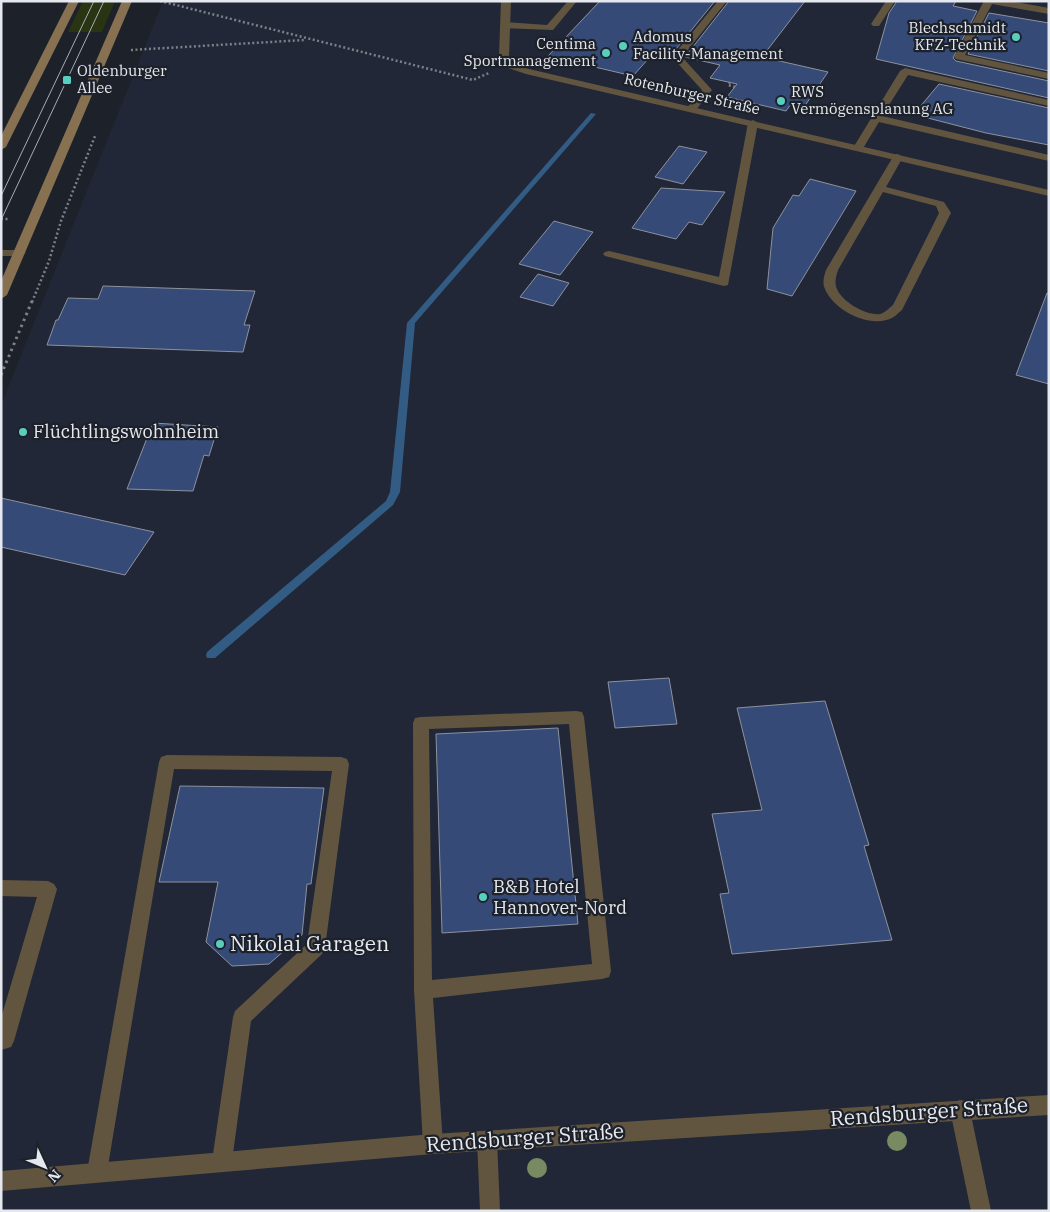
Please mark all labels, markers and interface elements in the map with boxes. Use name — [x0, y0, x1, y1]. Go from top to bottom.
place label: Blechschmidt KFZ-Technik — [908, 18, 1006, 54]
place label: Adomus Facility-Management — [633, 27, 783, 63]
marker: Blechschmidt KFZ-Technik — [1010, 31, 1022, 43]
place label: Centima Sportmanagement — [464, 34, 596, 70]
marker: Adomus Facility-Management — [617, 40, 629, 52]
marker: Centima Sportmanagement — [600, 47, 612, 59]
place label: Oldenburger Allee — [77, 61, 167, 97]
street label: Rotenburger Straße — [622, 69, 762, 118]
marker: Oldenburger Allee — [61, 74, 73, 86]
place label: RWS Vermögensplanung AG — [791, 82, 953, 118]
marker: RWS Vermögensplanung AG — [775, 95, 787, 107]
place label: Flüchtlingswohnheim — [33, 420, 219, 443]
marker: Flüchtlingswohnheim — [17, 426, 29, 438]
place label: B&B Hotel Hannover-Nord — [493, 875, 627, 919]
marker: B&B Hotel Hannover-Nord — [477, 891, 489, 903]
place label: Nikolai Garagen — [230, 929, 389, 957]
marker: Nikolai Garagen — [214, 938, 226, 950]
street label: Rendsburger Straße — [829, 1090, 1029, 1132]
street label: Rendsburger Straße — [425, 1116, 625, 1158]
north arrow — [20, 1142, 70, 1192]
text: N — [44, 1166, 65, 1186]

